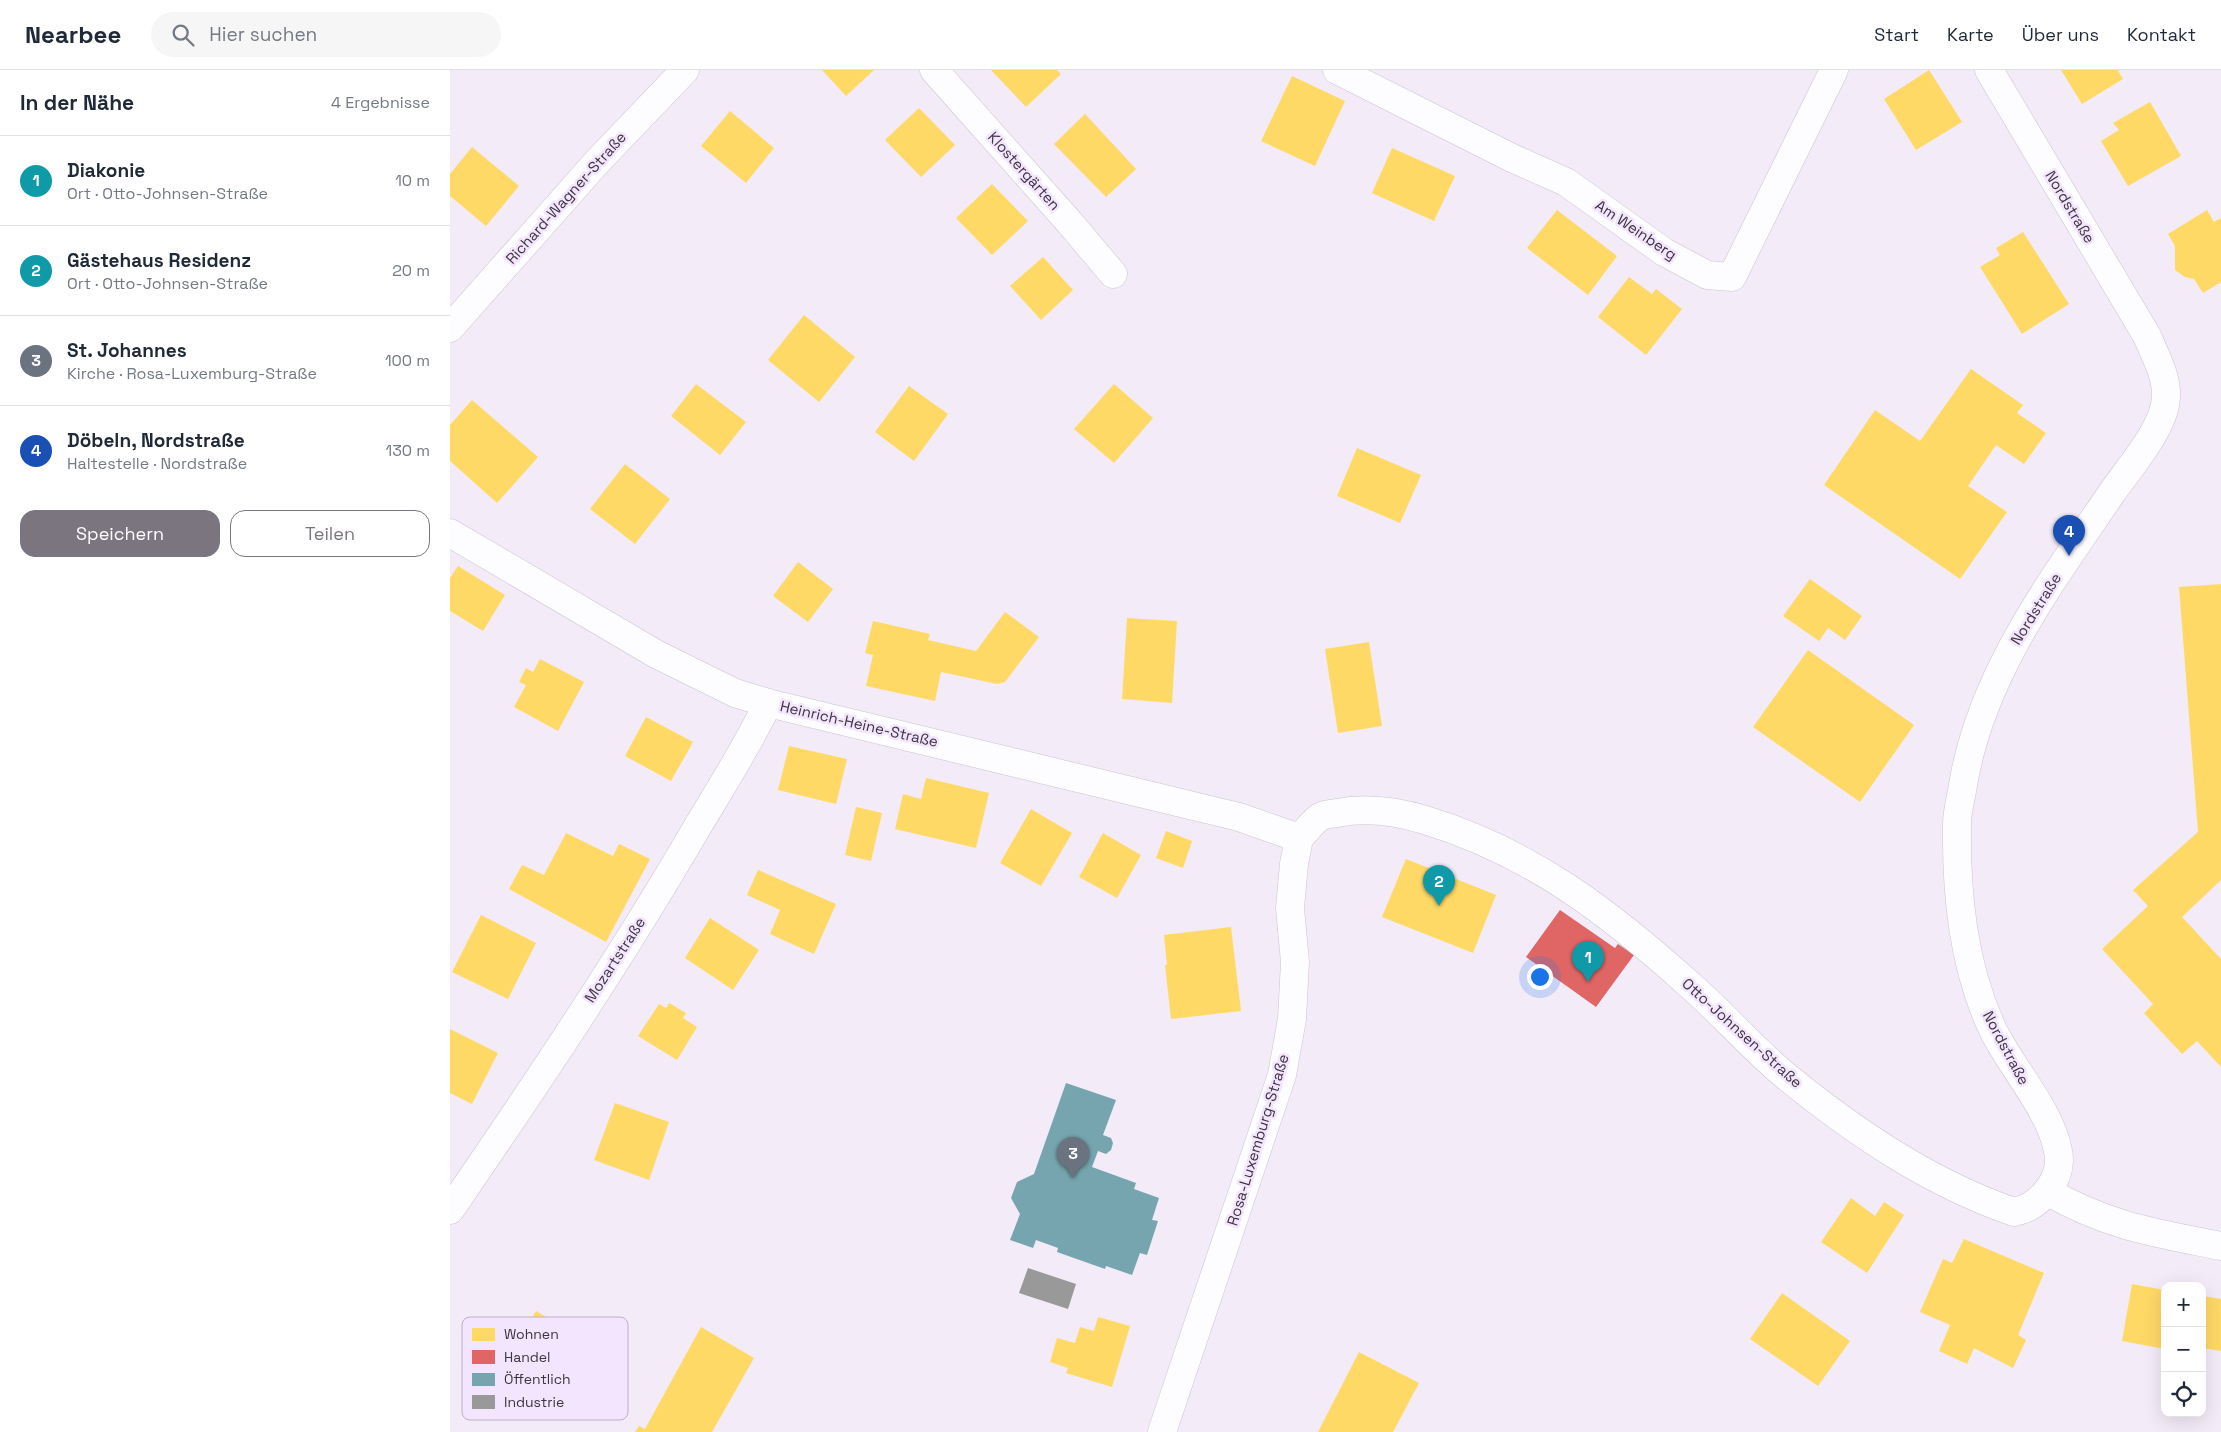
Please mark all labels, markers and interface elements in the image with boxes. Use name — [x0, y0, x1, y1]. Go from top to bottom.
search box — [151, 12, 501, 57]
text: Nearbee — [25, 19, 121, 50]
icon: search — [169, 21, 197, 49]
text: Hier suchen — [209, 22, 317, 47]
text: Start — [1874, 23, 1919, 46]
text: Karte — [1947, 23, 1994, 46]
text: Über uns — [2022, 23, 2099, 46]
text: Kontakt — [2127, 23, 2196, 46]
text: In der Nähe — [20, 89, 134, 116]
text: 4 Ergebnisse — [331, 92, 430, 113]
street label: Klostergärten — [984, 127, 1065, 214]
street label: Richard-Wagner-Straße — [501, 128, 630, 268]
text: Diakonie — [67, 158, 145, 183]
street label: Nordstraße — [2041, 167, 2100, 247]
text: 1 — [32, 170, 40, 191]
text: 10 m — [395, 170, 430, 191]
text: Ort · Otto-Johnsen-Straße — [67, 183, 268, 204]
street label: Am Weinberg — [1592, 195, 1681, 264]
text: Gästehaus Residenz — [67, 248, 251, 273]
text: 2 — [31, 260, 41, 281]
text: 20 m — [392, 260, 430, 281]
text: Ort · Otto-Johnsen-Straße — [67, 273, 268, 294]
text: St. Johannes — [67, 338, 187, 363]
text: 3 — [31, 350, 41, 371]
text: 100 m — [385, 350, 430, 371]
text: Kirche · Rosa-Luxemburg-Straße — [67, 363, 317, 384]
text: Döbeln, Nordstraße — [67, 428, 245, 453]
text: 4 — [31, 440, 41, 461]
text: 130 m — [386, 440, 430, 461]
text: Haltestelle · Nordstraße — [67, 453, 247, 474]
button: Speichern — [20, 510, 220, 557]
button: Teilen — [230, 510, 430, 557]
pin: 4 — [2053, 515, 2085, 556]
street label: Nordstraße — [2006, 569, 2065, 648]
street label: Heinrich-Heine-Straße — [778, 696, 940, 751]
pin: 2 — [1423, 865, 1455, 906]
street label: Mozartstraße — [580, 913, 649, 1006]
pin: 1 — [1572, 941, 1604, 982]
your location — [1527, 964, 1553, 990]
street label: Otto-Johnsen-Straße — [1678, 974, 1806, 1092]
street label: Nordstraße — [1979, 1007, 2034, 1088]
street label: Rosa-Luxemburg-Straße — [1222, 1052, 1293, 1228]
pin: 3 — [1057, 1137, 1089, 1178]
map controls — [2161, 1282, 2206, 1417]
button: + — [2161, 1282, 2206, 1327]
legend — [462, 1317, 628, 1420]
text: Wohnen — [504, 1325, 559, 1343]
button: − — [2161, 1327, 2206, 1372]
text: Handel — [504, 1348, 551, 1366]
text: Öffentlich — [504, 1370, 571, 1388]
button: locate — [2161, 1372, 2206, 1417]
text: Industrie — [504, 1393, 564, 1411]

